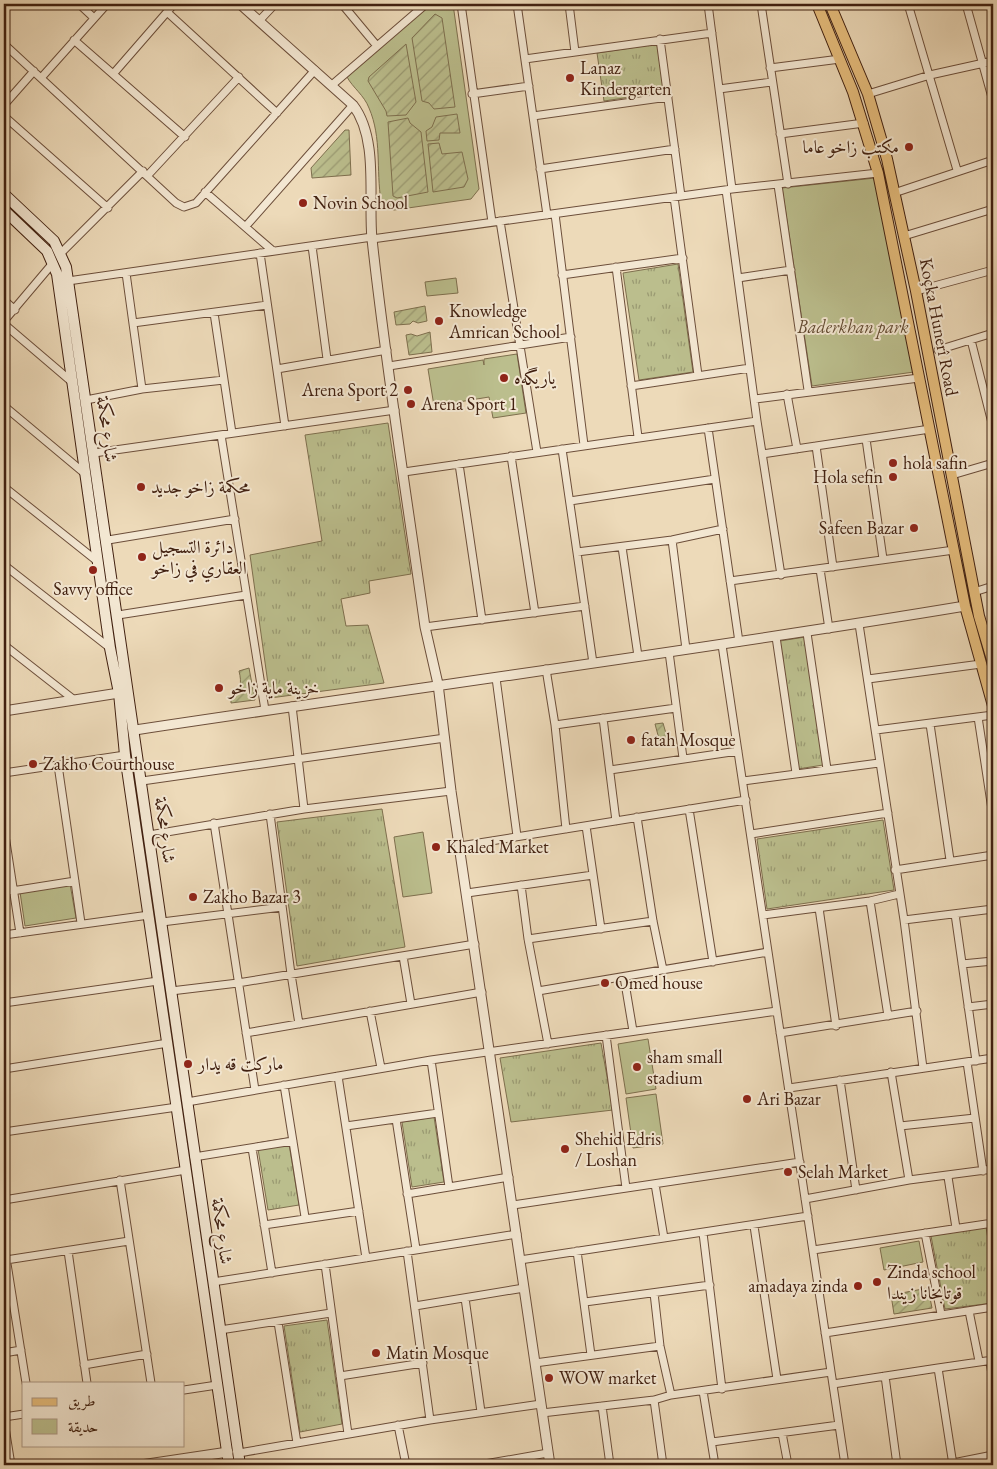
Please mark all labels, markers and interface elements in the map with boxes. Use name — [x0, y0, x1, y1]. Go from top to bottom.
place label: Lanaz Kindergarten — [580, 56, 672, 100]
marker: Lanaz Kindergarten — [564, 72, 576, 84]
place label: مكتب زاخو عاما — [803, 135, 899, 159]
marker: مكتب زاخو عاما — [903, 141, 915, 153]
place label: Novin School — [313, 191, 408, 214]
marker: Novin School — [297, 197, 309, 209]
street label: Koçka Hunerî Road — [915, 256, 964, 399]
place label: Knowledge Amrican School — [448, 299, 560, 343]
marker: Knowledge Amrican School — [433, 315, 445, 327]
park label: Baderkhan park — [796, 315, 909, 339]
place label: یاریگه‌ه — [514, 366, 557, 389]
marker: یاریگه‌ه — [498, 372, 510, 384]
place label: Arena Sport 2 — [301, 378, 398, 401]
marker: Arena Sport 2 — [402, 384, 414, 396]
place label: Arena Sport 1 — [420, 392, 517, 415]
street label: شارع محكمة — [88, 394, 124, 464]
marker: Arena Sport 1 — [405, 398, 417, 410]
place label: hola safin — [903, 451, 968, 474]
marker: hola safin — [887, 457, 899, 469]
place label: Hola sefin — [813, 465, 883, 488]
marker: Hola sefin — [887, 471, 899, 483]
place label: محكمة زاخو جديد — [151, 475, 250, 498]
marker: محكمة زاخو جديد — [135, 481, 147, 493]
place label: Safeen Bazar — [819, 516, 904, 539]
marker: Safeen Bazar — [908, 522, 920, 534]
place label: دائرة التسجيل العقاري في زاخو — [150, 535, 247, 583]
marker: دائرة التسجيل العقاري في زاخو — [136, 551, 148, 563]
marker: Savvy office — [87, 564, 99, 576]
place label: Savvy office — [53, 577, 133, 600]
place label: خزينة ماية زاخو — [227, 676, 319, 700]
marker: خزينة ماية زاخو — [213, 682, 225, 694]
place label: fatah Mosque — [641, 728, 736, 751]
marker: fatah Mosque — [625, 734, 637, 746]
place label: Zakho Courthouse — [43, 752, 175, 775]
marker: Zakho Courthouse — [27, 758, 39, 770]
street label: شارع محكمة — [146, 795, 182, 865]
place label: Khaled Market — [446, 835, 549, 858]
marker: Khaled Market — [430, 841, 442, 853]
place label: Zakho Bazar 3 — [203, 885, 301, 908]
marker: Zakho Bazar 3 — [187, 891, 199, 903]
place label: Omed house — [615, 971, 703, 994]
marker: Omed house — [599, 977, 611, 989]
place label: sham small stadium — [647, 1045, 723, 1089]
place label: ماركت قه يدار — [196, 1052, 284, 1075]
marker: ماركت قه يدار — [182, 1058, 194, 1070]
marker: sham small stadium — [631, 1061, 643, 1073]
place label: Ari Bazar — [756, 1087, 821, 1110]
marker: Ari Bazar — [741, 1093, 753, 1105]
place label: Shehid Edris / Loshan — [575, 1127, 661, 1171]
marker: Shehid Edris / Loshan — [559, 1143, 571, 1155]
place label: Selah Market — [798, 1160, 888, 1183]
marker: Selah Market — [782, 1166, 794, 1178]
street label: شارع محكمة — [203, 1196, 239, 1266]
place label: Zinda school قوتابخانا زیندا — [887, 1260, 976, 1305]
place label: amadaya zinda — [748, 1274, 849, 1297]
marker: Zinda school قوتابخانا زیندا — [871, 1276, 883, 1288]
marker: amadaya zinda — [852, 1280, 864, 1292]
place label: Matin Mosque — [386, 1341, 489, 1364]
marker: Matin Mosque — [370, 1347, 382, 1359]
place label: WOW market — [559, 1366, 657, 1389]
marker: WOW market — [543, 1372, 555, 1384]
legend — [22, 1382, 185, 1446]
text: طريق — [68, 1391, 95, 1411]
text: حديقة — [68, 1417, 98, 1436]

